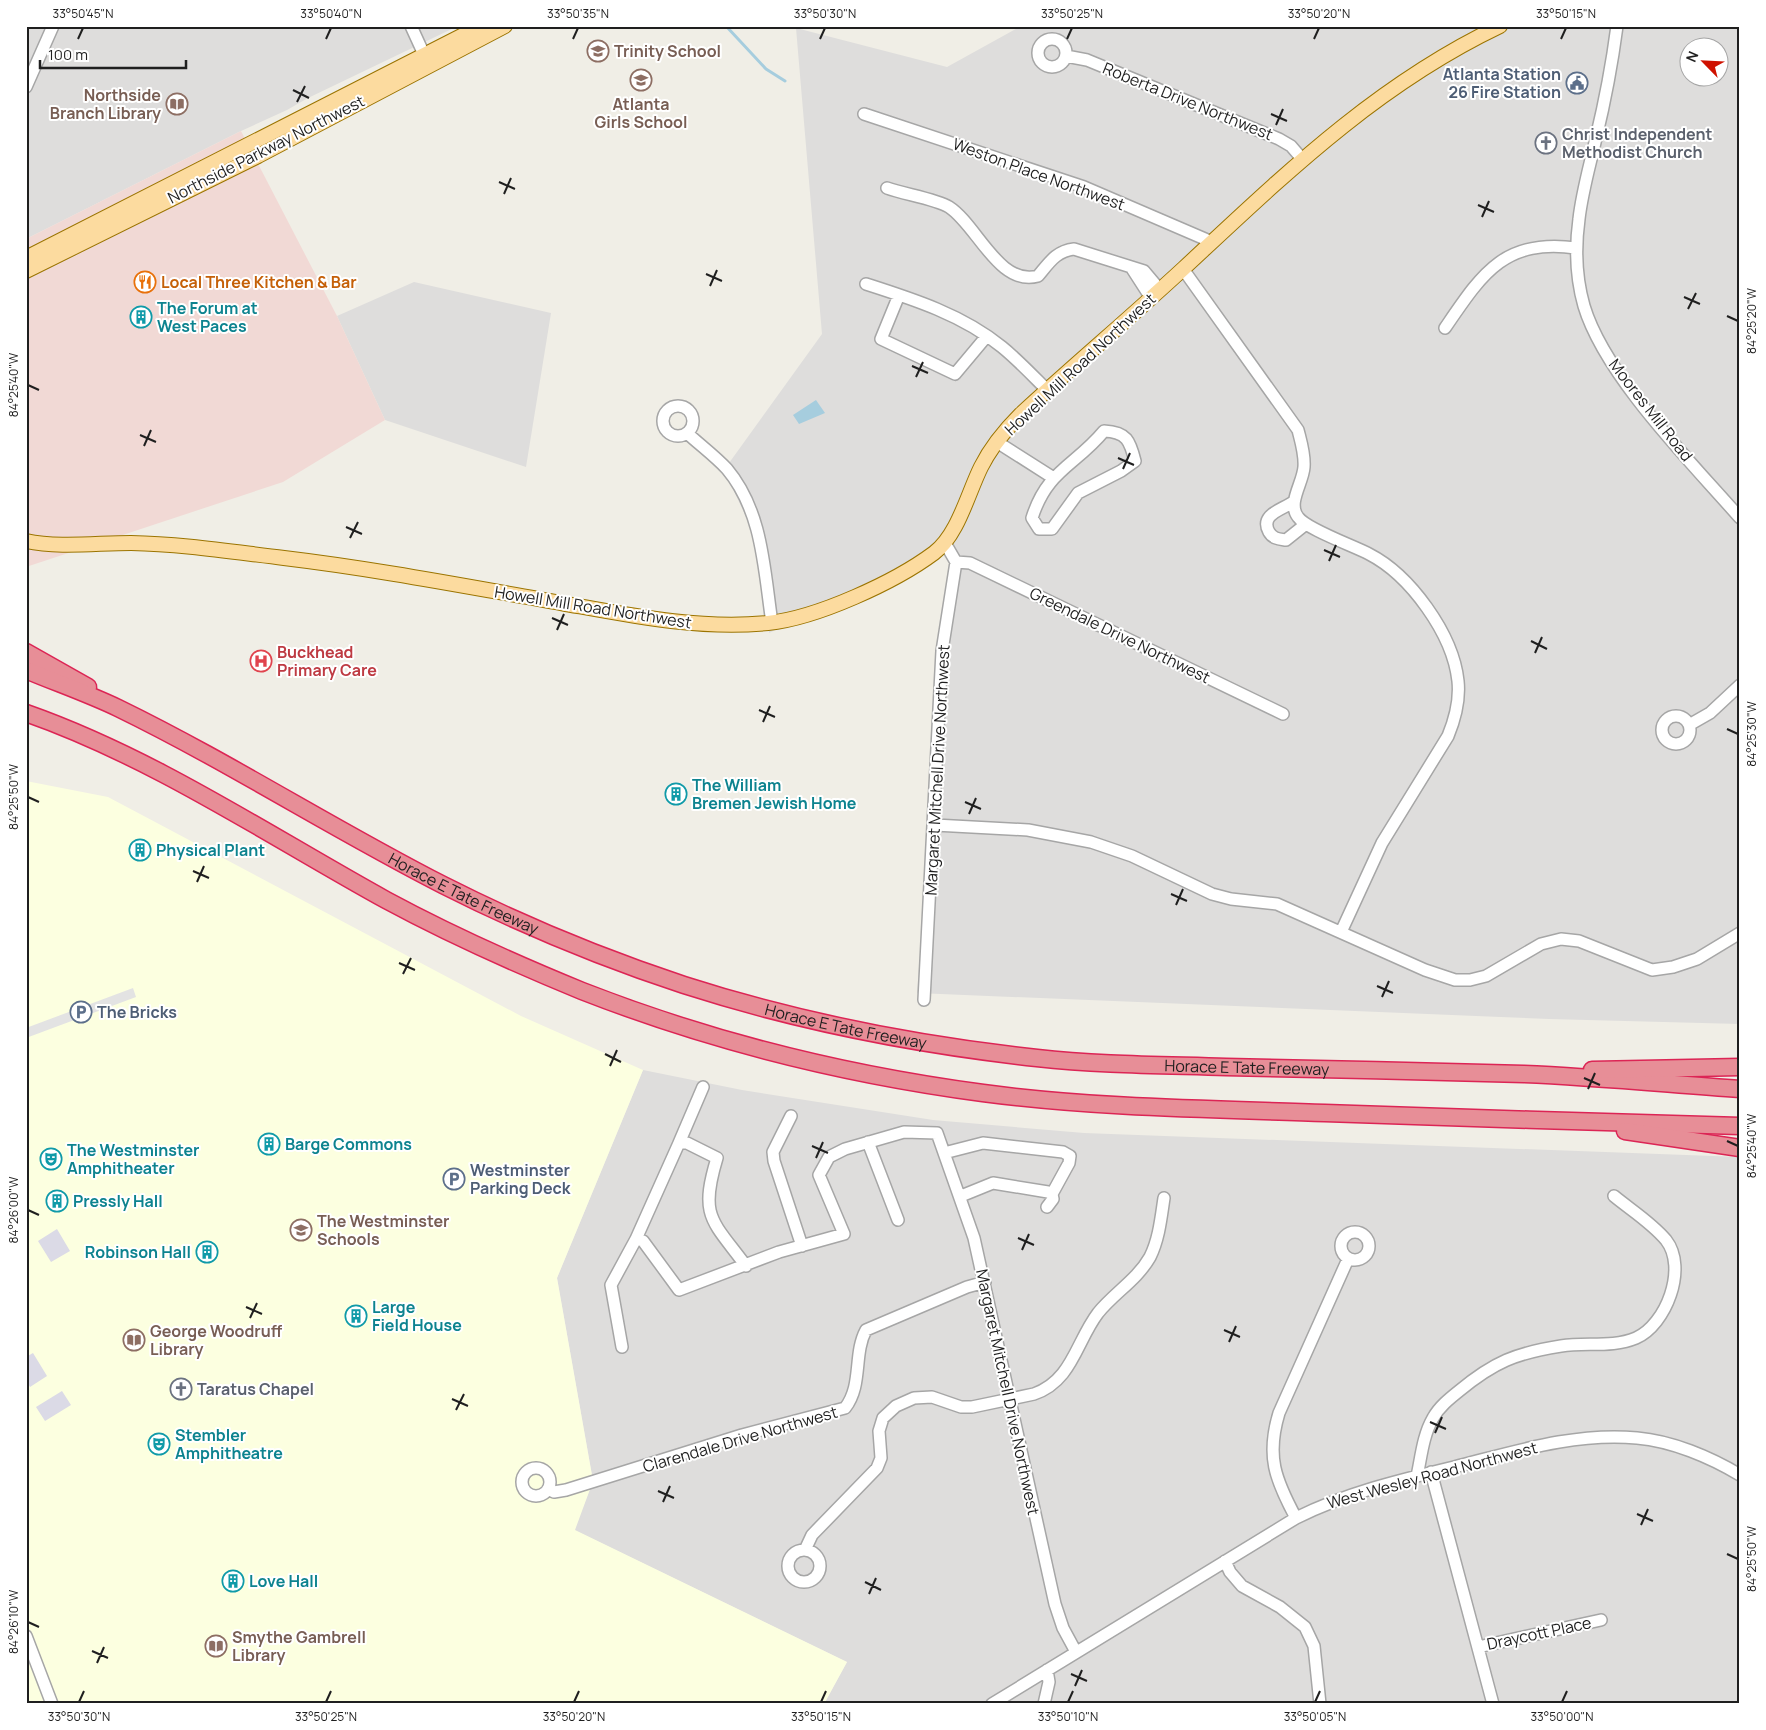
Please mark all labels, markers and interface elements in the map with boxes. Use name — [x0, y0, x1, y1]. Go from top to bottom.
text: 33°50'45"N — [53, 5, 113, 22]
text: 33°50'40"N — [300, 5, 362, 22]
text: 33°50'35"N — [547, 5, 609, 22]
text: 33°50'30"N — [794, 5, 856, 22]
text: 33°50'25"N — [1041, 5, 1103, 22]
text: 33°50'20"N — [1288, 5, 1350, 22]
text: 33°50'15"N — [1536, 5, 1596, 22]
scale bar — [40, 38, 186, 70]
north arrow — [1678, 38, 1728, 88]
school or university icon: Trinity School — [586, 39, 610, 63]
place label: Trinity School — [614, 40, 721, 62]
text: 100 m — [48, 44, 88, 65]
text: N — [1681, 48, 1702, 65]
street label: Roberta Drive Northwest — [1100, 57, 1276, 145]
place label: Atlanta Station 26 Fire Station — [1443, 63, 1561, 103]
school or university icon: Atlanta Girls School — [629, 68, 653, 92]
public building icon: Atlanta Station 26 Fire Station — [1565, 71, 1589, 95]
place label: Northside Branch Library — [50, 84, 161, 124]
street label: Northside Parkway Northwest — [164, 90, 368, 208]
library icon: Northside Branch Library — [165, 92, 189, 116]
place label: Atlanta Girls School — [595, 93, 687, 133]
place label: Christ Independent Methodist Church — [1562, 123, 1713, 163]
church icon: Christ Independent Methodist Church — [1534, 131, 1558, 155]
street label: Weston Place Northwest — [950, 133, 1128, 215]
restaurant icon: Local Three Kitchen & Bar — [133, 270, 157, 294]
place label: Local Three Kitchen & Bar — [161, 271, 357, 293]
text: 84°25'20"W — [1743, 287, 1760, 354]
street label: Howell Mill Road Northwest — [1000, 288, 1160, 440]
place label: The Forum at West Paces — [157, 297, 258, 337]
building icon: The Forum at West Paces — [129, 305, 153, 329]
text: 84°25'40"W — [5, 352, 22, 417]
street label: Moores Mill Road — [1604, 354, 1698, 466]
street label: Howell Mill Road Northwest — [493, 581, 693, 633]
street label: Greendale Drive Northwest — [1026, 582, 1214, 688]
place label: Buckhead Primary Care — [277, 641, 377, 681]
street label: Margaret Mitchell Drive Northwest — [919, 644, 955, 896]
hospital icon: Buckhead Primary Care — [249, 649, 273, 673]
text: 84°25'30"W — [1743, 700, 1760, 767]
text: 84°25'50"W — [5, 763, 22, 830]
place label: The William Bremen Jewish Home — [692, 774, 857, 814]
building icon: The William Bremen Jewish Home — [664, 782, 688, 806]
building icon: Physical Plant — [128, 838, 152, 862]
place label: Physical Plant — [156, 839, 265, 861]
street label: Horace E Tate Freeway — [385, 847, 543, 940]
street label: Horace E Tate Freeway — [762, 998, 929, 1054]
parking icon: The Bricks — [69, 1000, 93, 1024]
place label: The Bricks — [97, 1001, 177, 1023]
street label: Horace E Tate Freeway — [1164, 1054, 1330, 1080]
text: 84°25'40"W — [1743, 1113, 1760, 1178]
building icon: Barge Commons — [257, 1132, 281, 1156]
place label: Barge Commons — [285, 1133, 412, 1155]
place label: The Westminster Amphitheater — [67, 1139, 199, 1179]
theatre icon: The Westminster Amphitheater — [39, 1147, 63, 1171]
place label: Westminster Parking Deck — [470, 1159, 571, 1199]
parking icon: Westminster Parking Deck — [442, 1167, 466, 1191]
text: 84°26'00"W — [5, 1176, 22, 1243]
building icon: Pressly Hall — [45, 1189, 69, 1213]
place label: Pressly Hall — [73, 1190, 163, 1212]
place label: The Westminster Schools — [317, 1210, 449, 1250]
school or university icon: The Westminster Schools — [289, 1218, 313, 1242]
building icon: Robinson Hall — [195, 1240, 219, 1264]
place label: Robinson Hall — [85, 1241, 191, 1263]
street label: Margaret Mitchell Drive Northwest — [971, 1267, 1045, 1517]
place label: Large Field House — [372, 1296, 462, 1336]
building icon: Large Field House — [344, 1304, 368, 1328]
place label: George Woodruff Library — [150, 1320, 283, 1360]
library icon: George Woodruff Library — [122, 1328, 146, 1352]
church icon: Taratus Chapel — [169, 1377, 193, 1401]
place label: Taratus Chapel — [197, 1378, 314, 1400]
street label: Clarendale Drive Northwest — [640, 1401, 840, 1477]
place label: Stembler Amphitheatre — [175, 1424, 283, 1464]
theatre icon: Stembler Amphitheatre — [147, 1432, 171, 1456]
street label: West Wesley Road Northwest — [1324, 1436, 1540, 1514]
text: 84°25'50"W — [1743, 1525, 1760, 1592]
building icon: Love Hall — [221, 1569, 245, 1593]
place label: Love Hall — [249, 1570, 318, 1592]
text: 84°26'10"W — [5, 1589, 22, 1654]
street label: Draycott Place — [1485, 1611, 1593, 1655]
place label: Smythe Gambrell Library — [232, 1626, 366, 1666]
library icon: Smythe Gambrell Library — [204, 1634, 228, 1658]
text: 33°50'30"N — [48, 1708, 110, 1725]
text: 33°50'25"N — [295, 1708, 357, 1725]
text: 33°50'20"N — [543, 1708, 605, 1725]
text: 33°50'15"N — [791, 1708, 851, 1725]
text: 33°50'10"N — [1038, 1708, 1098, 1725]
text: 33°50'05"N — [1284, 1708, 1346, 1725]
text: 33°50'00"N — [1530, 1708, 1594, 1725]

